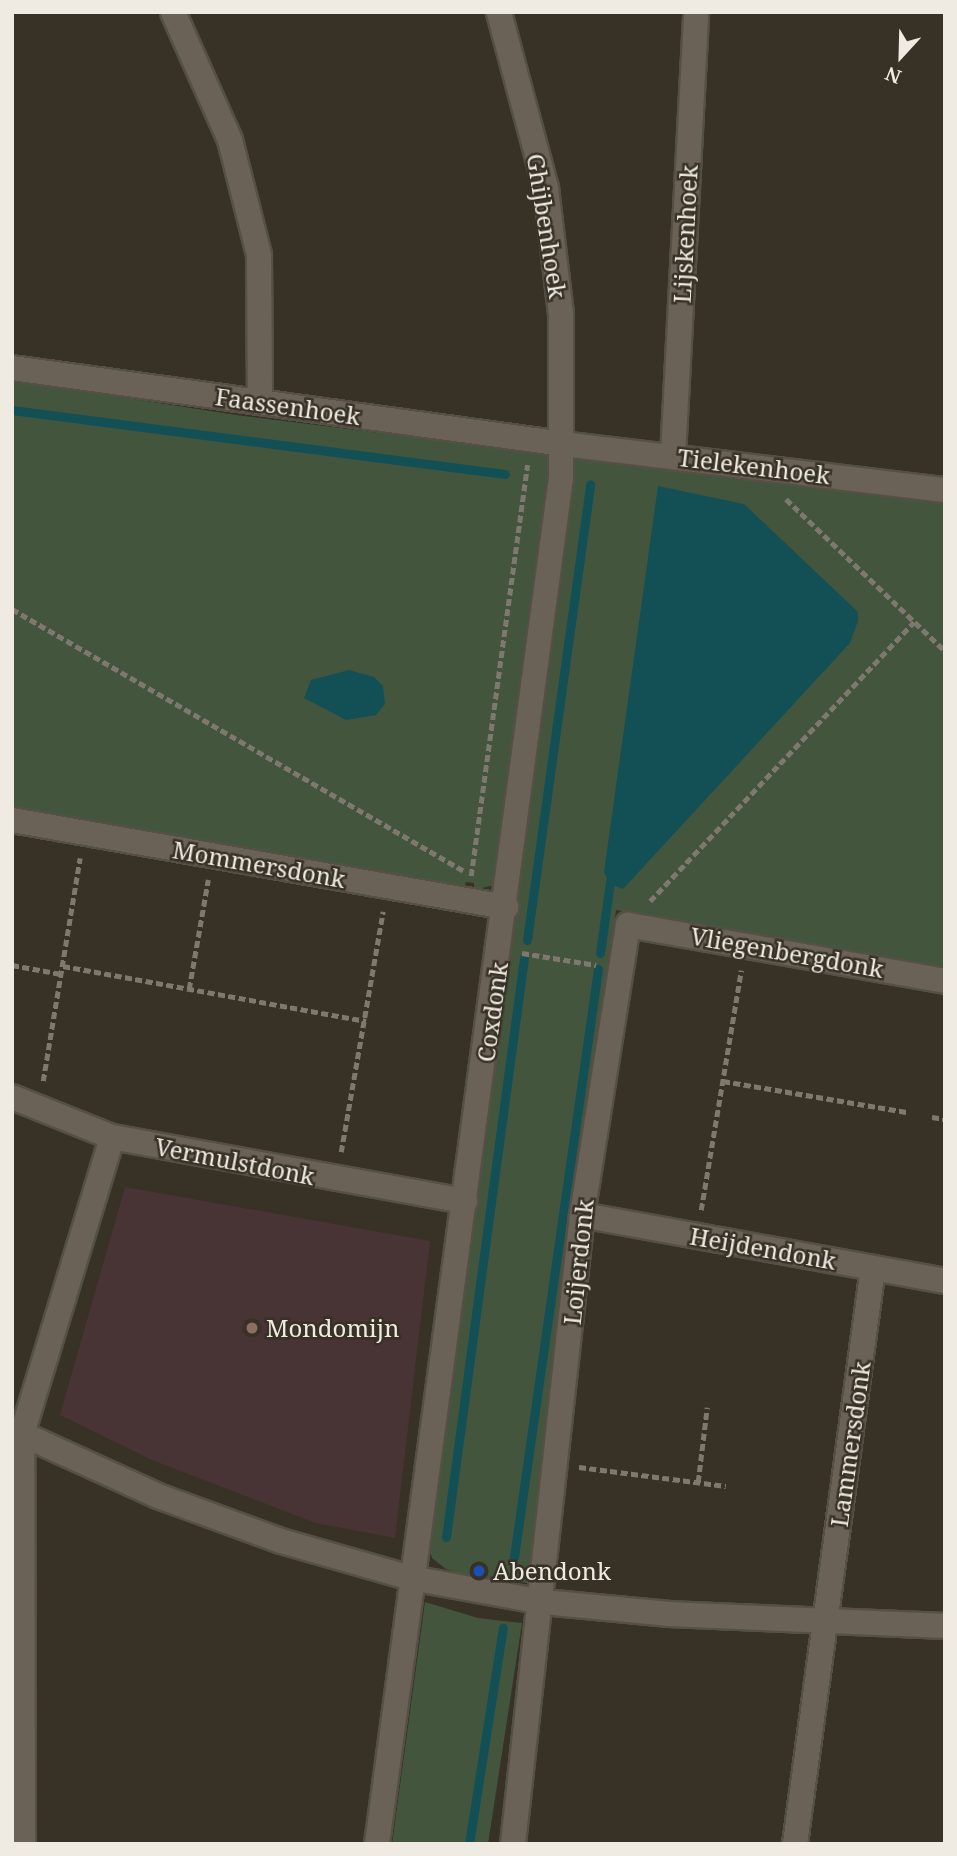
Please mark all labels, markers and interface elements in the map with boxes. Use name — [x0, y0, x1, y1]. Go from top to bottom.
north arrow — [866, 21, 936, 91]
text: N — [881, 61, 905, 90]
street label: Ghijbenhoek — [521, 152, 573, 300]
street label: Lijskenhoek — [667, 164, 703, 304]
street label: Faassenhoek — [214, 382, 362, 430]
street label: Tielekenhoek — [676, 442, 832, 490]
street label: Mommersdonk — [170, 835, 348, 893]
street label: Vliegenbergdonk — [688, 921, 886, 983]
street label: Coxdonk — [471, 960, 513, 1064]
street label: Vermulstdonk — [153, 1131, 317, 1191]
street label: Loijerdonk — [557, 1198, 599, 1326]
street label: Heijdendonk — [688, 1221, 838, 1275]
place label: Mondomijn — [266, 1314, 399, 1342]
marker: Mondomijn — [244, 1320, 260, 1336]
street label: Lammersdonk — [824, 1359, 876, 1529]
place label: Abendonk — [493, 1557, 611, 1585]
marker: Abendonk — [471, 1563, 487, 1579]

